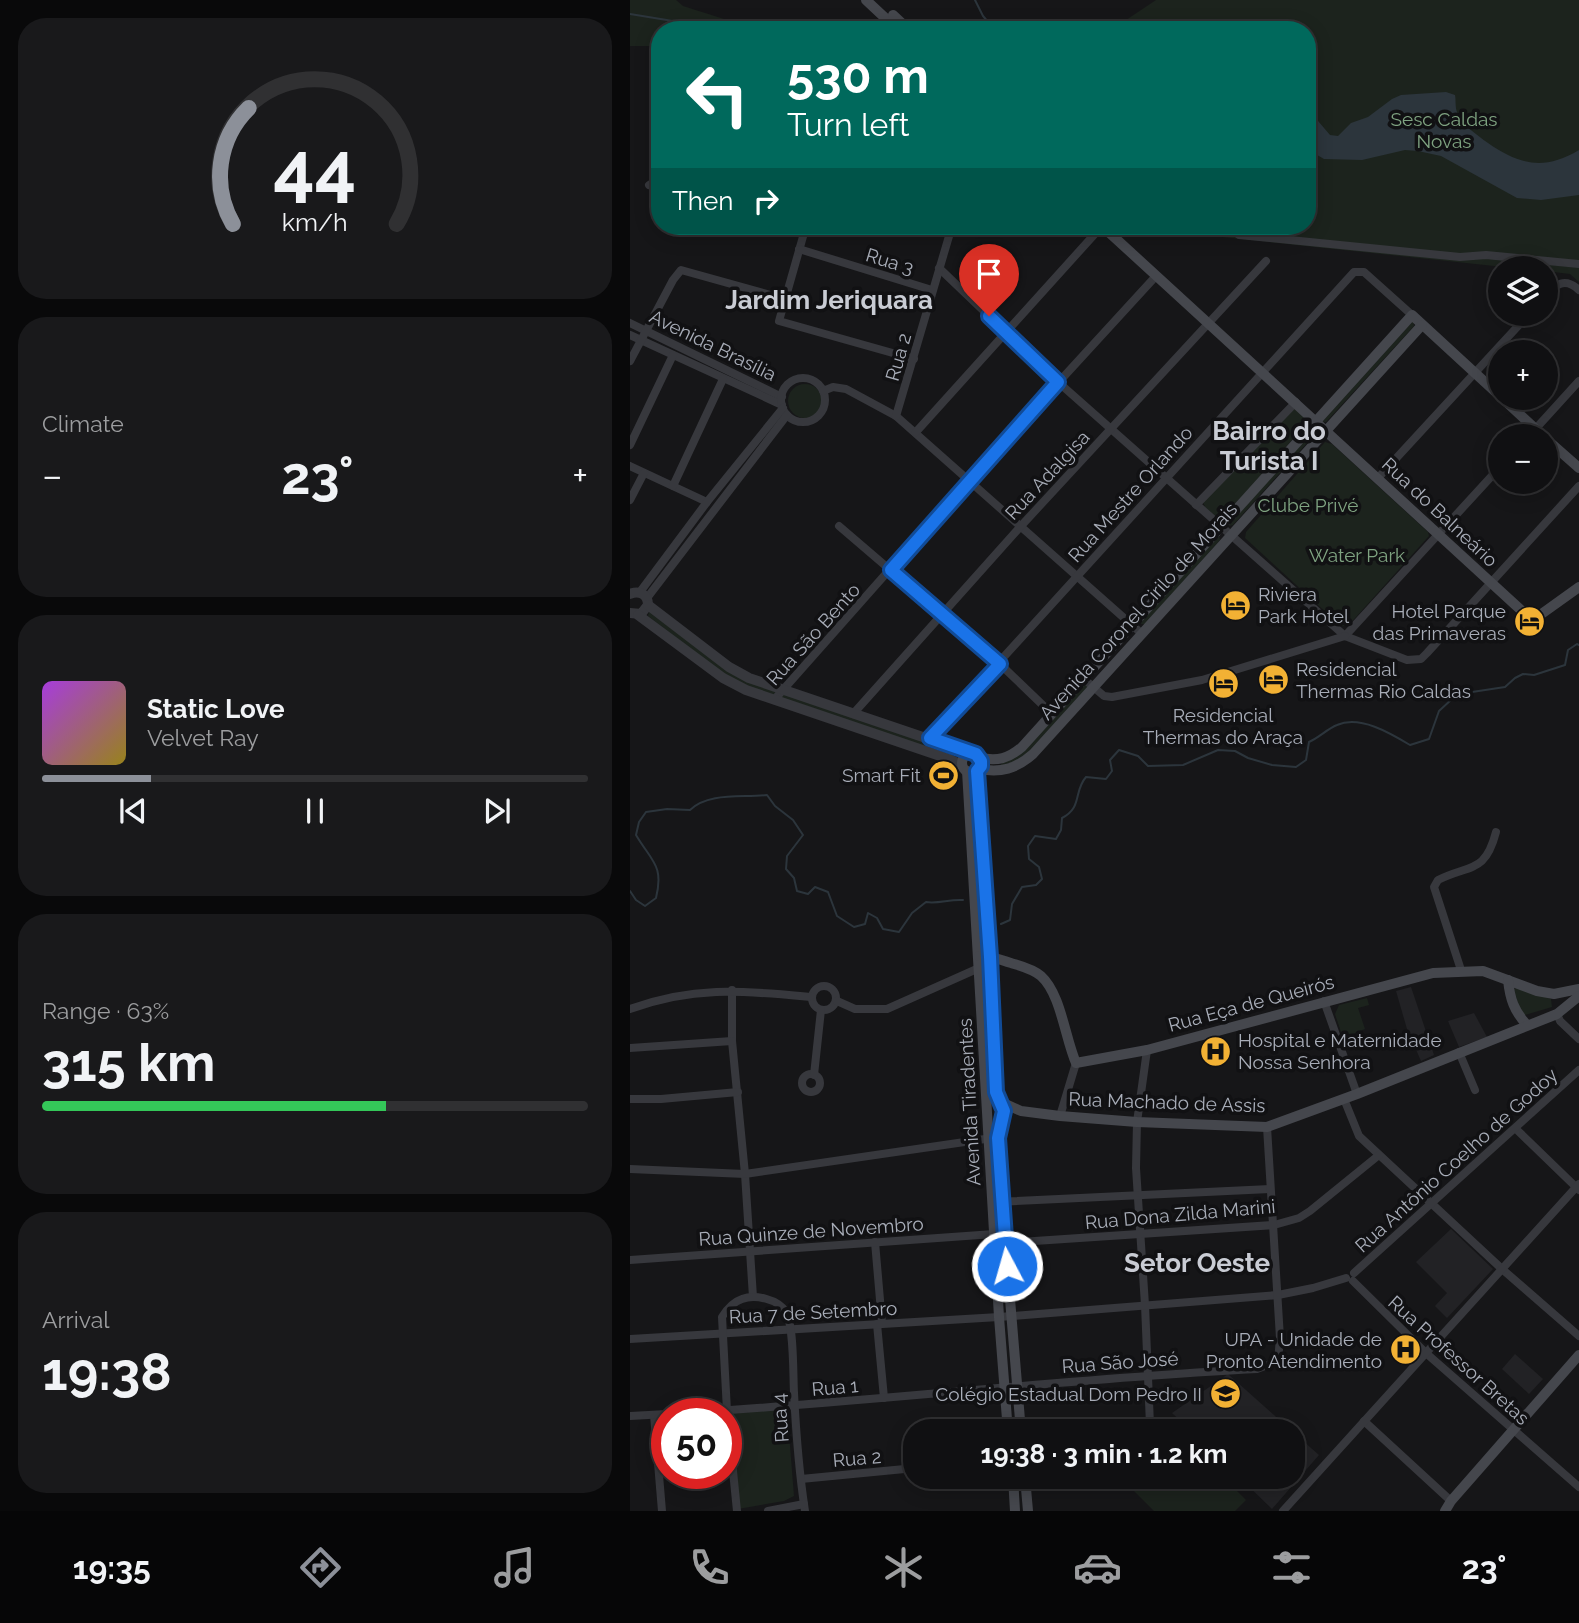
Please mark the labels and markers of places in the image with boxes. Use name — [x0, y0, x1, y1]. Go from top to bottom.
pin — [959, 244, 1019, 316]
place label: Riviera Park Hotel — [1258, 583, 1350, 627]
hotel icon: Riviera Park Hotel — [1218, 588, 1252, 622]
place label: Hotel Parque das Primaveras — [1373, 600, 1506, 644]
hotel icon: Hotel Parque das Primaveras — [1512, 605, 1546, 639]
place label: Residencial Thermas Rio Caldas — [1296, 658, 1471, 702]
hotel icon: Residencial Thermas Rio Caldas — [1256, 663, 1290, 697]
hotel icon: Residencial Thermas do Araça — [1206, 667, 1240, 701]
place label: Residencial Thermas do Araça — [1143, 704, 1303, 748]
sports icon: Smart Fit — [927, 758, 961, 792]
place label: Smart Fit — [842, 764, 922, 786]
place label: Hospital e Maternidade Nossa Senhora — [1238, 1029, 1442, 1073]
hospital icon: Hospital e Maternidade Nossa Senhora — [1198, 1034, 1232, 1068]
place label: UPA - Unidade de Pronto Atendimento — [1206, 1328, 1382, 1372]
hospital icon: UPA - Unidade de Pronto Atendimento — [1388, 1333, 1422, 1367]
school or university icon: Colégio Estadual Dom Pedro II — [1208, 1377, 1242, 1411]
place label: Colégio Estadual Dom Pedro II — [935, 1383, 1202, 1405]

